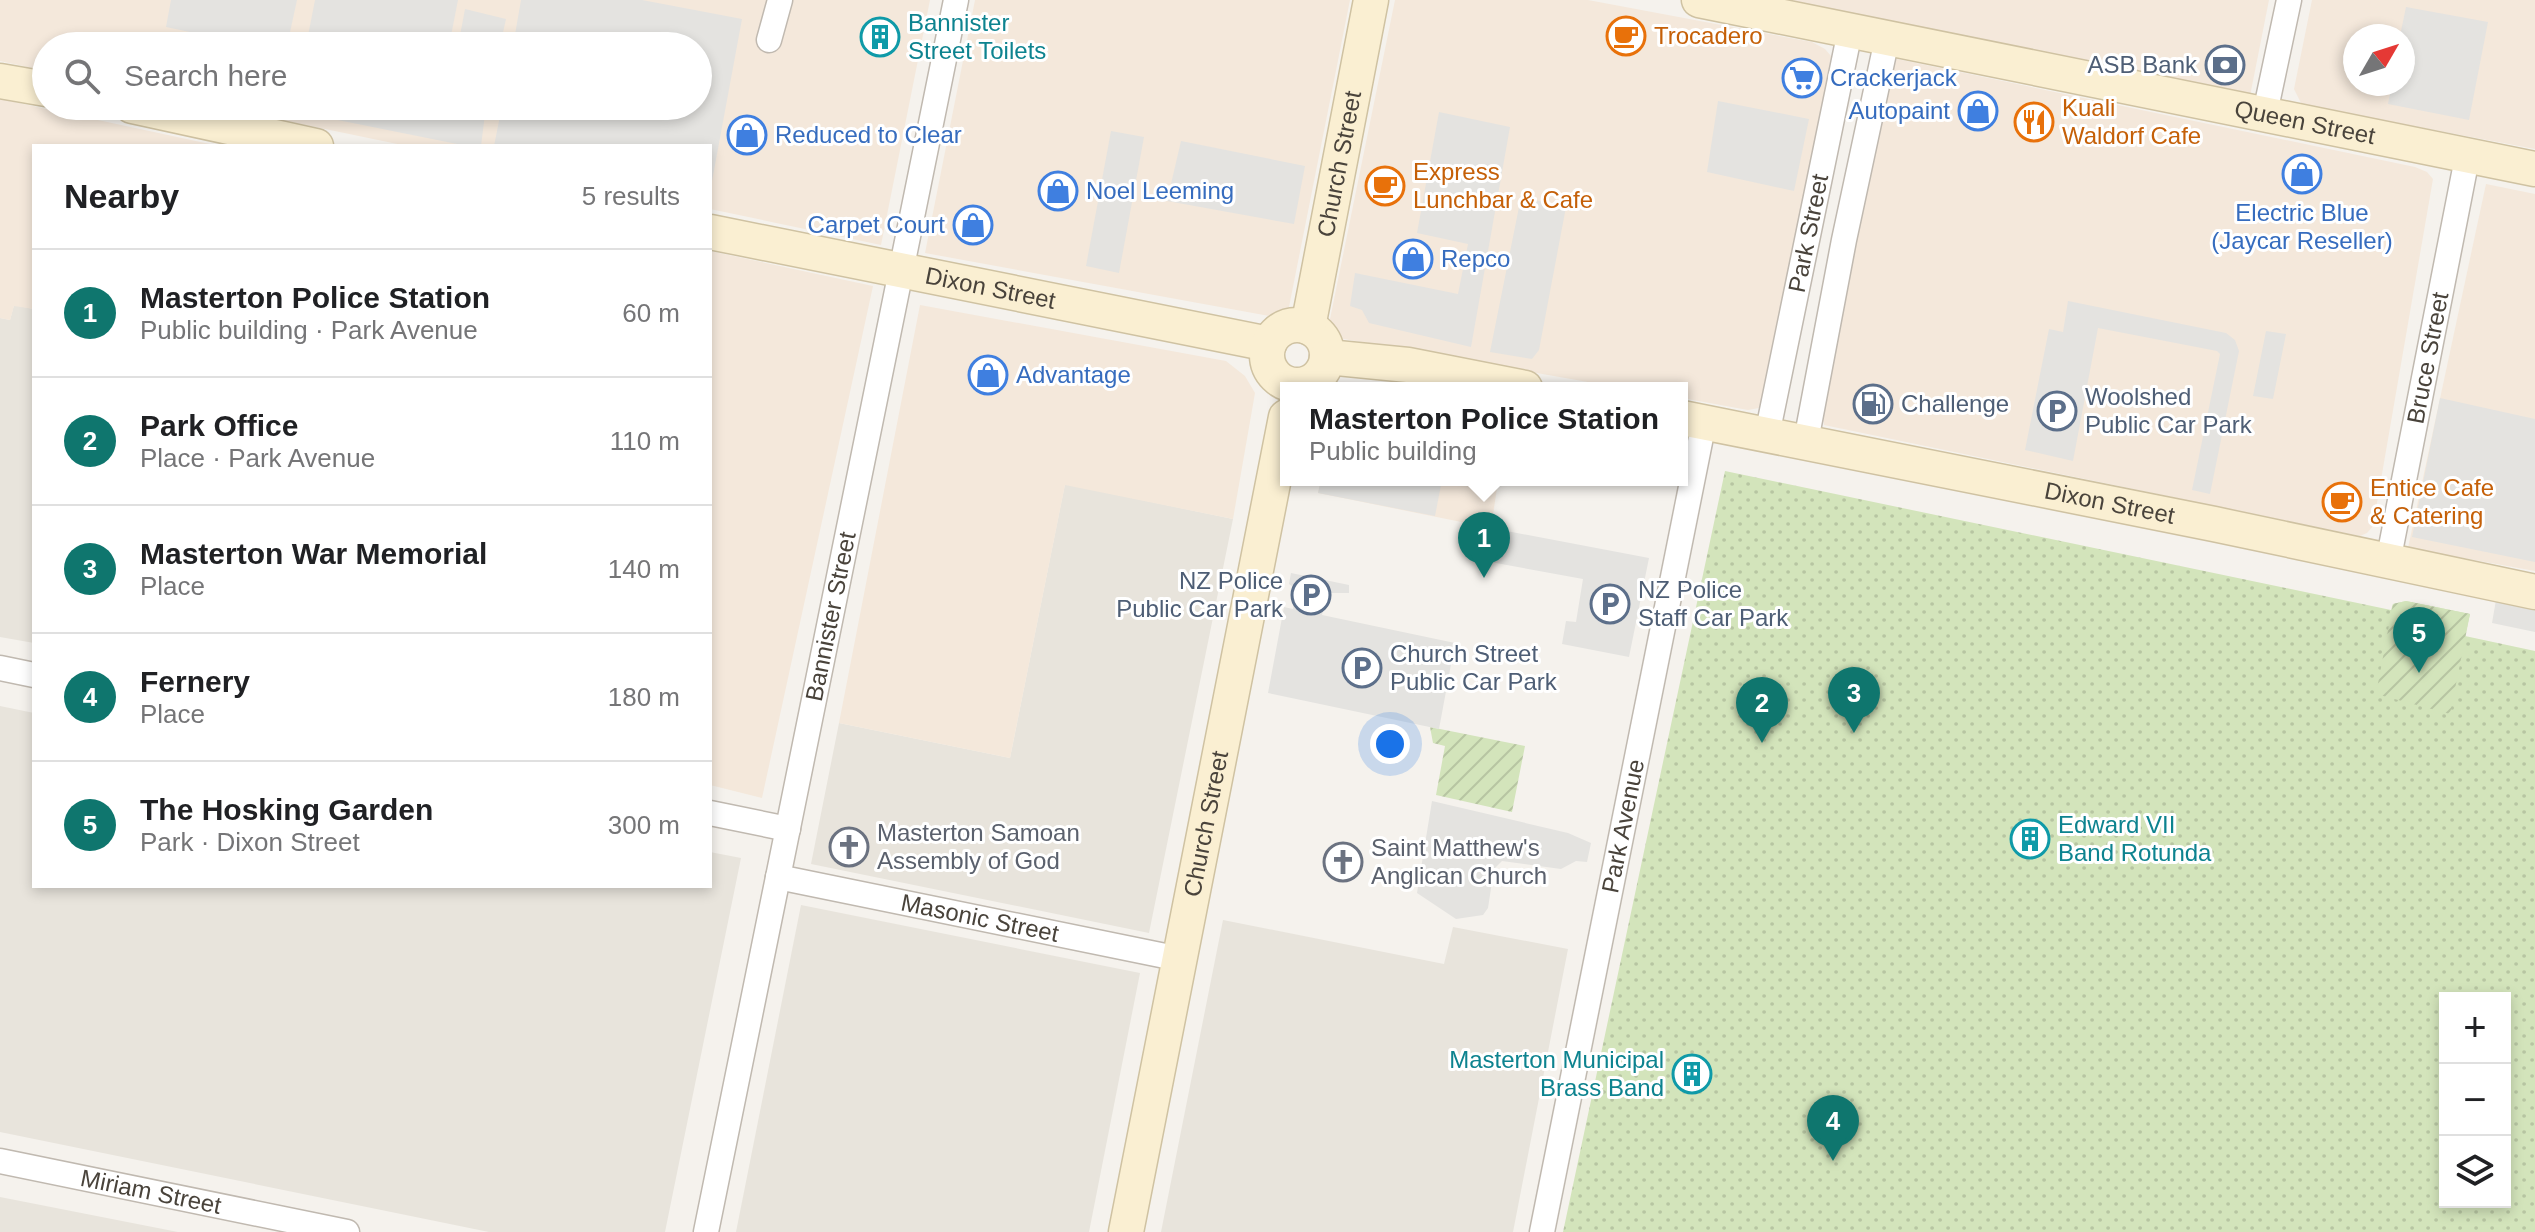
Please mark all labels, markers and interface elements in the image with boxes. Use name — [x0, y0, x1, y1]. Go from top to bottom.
place label: Bannister Street Toilets — [908, 9, 1046, 64]
cafe icon: Trocadero — [1605, 15, 1647, 57]
building icon: Bannister Street Toilets — [859, 16, 901, 58]
place label: Trocadero — [1654, 22, 1763, 49]
north arrow — [2343, 24, 2415, 96]
search box — [32, 32, 712, 120]
bank icon: ASB Bank — [2204, 44, 2246, 86]
place label: ASB Bank — [2088, 51, 2198, 78]
icon: search — [60, 54, 104, 98]
supermarket icon: Crackerjack — [1781, 57, 1823, 99]
text: Search here — [124, 59, 287, 92]
place label: Crackerjack — [1830, 64, 1958, 91]
street label: Church Street — [1312, 88, 1366, 239]
shop icon: Autopaint — [1957, 90, 1999, 132]
place label: Kuali Waldorf Cafe — [2062, 94, 2201, 149]
street label: Queen Street — [2232, 95, 2378, 149]
place label: Autopaint — [1849, 97, 1950, 124]
restaurant icon: Kuali Waldorf Cafe — [2013, 101, 2055, 143]
shop icon: Reduced to Clear — [726, 114, 768, 156]
place label: Reduced to Clear — [775, 121, 962, 148]
shop icon: Electric Blue (Jaycar Reseller) — [2281, 153, 2323, 195]
place label: Express Lunchbar & Cafe — [1413, 158, 1593, 213]
cafe icon: Express Lunchbar & Cafe — [1364, 165, 1406, 207]
shop icon: Noel Leeming — [1037, 170, 1079, 212]
street label: Park Street — [1783, 171, 1833, 295]
text: Nearby — [64, 177, 179, 215]
place label: Noel Leeming — [1086, 177, 1234, 204]
text: 5 results — [582, 181, 680, 211]
place label: Electric Blue (Jaycar Reseller) — [2211, 199, 2393, 254]
shop icon: Carpet Court — [952, 204, 994, 246]
place label: Carpet Court — [808, 211, 945, 238]
shop icon: Repco — [1392, 238, 1434, 280]
place label: Repco — [1441, 245, 1510, 272]
street label: Dixon Street — [923, 261, 1058, 314]
text: Masterton Police Station — [140, 281, 490, 314]
street label: Bruce Street — [2401, 289, 2454, 426]
text: 1 — [83, 298, 97, 328]
text: 60 m — [622, 298, 680, 328]
text: Public building · Park Avenue — [140, 315, 478, 345]
shop icon: Advantage — [967, 354, 1009, 396]
place label: Advantage — [1016, 361, 1131, 388]
popup — [1280, 382, 1688, 486]
fuel station icon: Challenge — [1852, 383, 1894, 425]
place label: Woolshed Public Car Park — [2085, 383, 2253, 438]
place label: Challenge — [1901, 390, 2009, 417]
parking icon: Woolshed Public Car Park — [2036, 390, 2078, 432]
text: Masterton Police Station — [1309, 402, 1659, 435]
text: Park Office — [140, 409, 298, 442]
text: 2 — [83, 426, 97, 456]
text: 110 m — [610, 426, 680, 456]
text: Public building — [1309, 436, 1477, 466]
text: Place · Park Avenue — [140, 443, 375, 473]
place label: Entice Cafe & Catering — [2370, 474, 2494, 529]
street label: Dixon Street — [2042, 477, 2177, 529]
cafe icon: Entice Cafe & Catering — [2321, 481, 2363, 523]
pin: 1 — [1458, 512, 1510, 578]
street label: Bannister Street — [800, 529, 861, 704]
text: Masterton War Memorial — [140, 537, 487, 570]
text: 3 — [83, 554, 97, 584]
text: 140 m — [608, 554, 680, 584]
place label: NZ Police Public Car Park — [1116, 567, 1284, 622]
text: Place — [140, 571, 205, 601]
parking icon: NZ Police Public Car Park — [1290, 574, 1332, 616]
place label: NZ Police Staff Car Park — [1638, 576, 1789, 631]
parking icon: NZ Police Staff Car Park — [1589, 583, 1631, 625]
pin: 5 — [2393, 607, 2445, 673]
place label: Church Street Public Car Park — [1390, 640, 1558, 695]
parking icon: Church Street Public Car Park — [1341, 647, 1383, 689]
text: Fernery — [140, 665, 250, 698]
pin: 3 — [1828, 667, 1880, 733]
pin: 2 — [1736, 677, 1788, 743]
text: 4 — [83, 682, 97, 712]
text: 180 m — [608, 682, 680, 712]
text: Place — [140, 699, 205, 729]
your location — [1370, 724, 1410, 764]
street label: Church Street — [1178, 748, 1233, 899]
street label: Park Avenue — [1596, 757, 1649, 895]
text: The Hosking Garden — [140, 793, 433, 826]
text: 5 — [83, 810, 97, 840]
text: 300 m — [608, 810, 680, 840]
place label: Edward VII Band Rotunda — [2058, 811, 2212, 866]
building icon: Edward VII Band Rotunda — [2009, 818, 2051, 860]
place label: Masterton Samoan Assembly of God — [877, 819, 1080, 874]
church icon: Masterton Samoan Assembly of God — [828, 826, 870, 868]
text: Park · Dixon Street — [140, 827, 360, 857]
place label: Saint Matthew's Anglican Church — [1371, 834, 1547, 889]
church icon: Saint Matthew's Anglican Church — [1322, 841, 1364, 883]
street label: Masonic Street — [899, 888, 1061, 947]
map controls — [2439, 992, 2511, 1208]
button: + — [2439, 992, 2511, 1064]
place label: Masterton Municipal Brass Band — [1449, 1046, 1664, 1101]
building icon: Masterton Municipal Brass Band — [1671, 1053, 1713, 1095]
button: − — [2439, 1064, 2511, 1136]
pin: 4 — [1807, 1095, 1859, 1161]
button: layers — [2439, 1136, 2511, 1208]
street label: Miriam Street — [78, 1164, 224, 1219]

